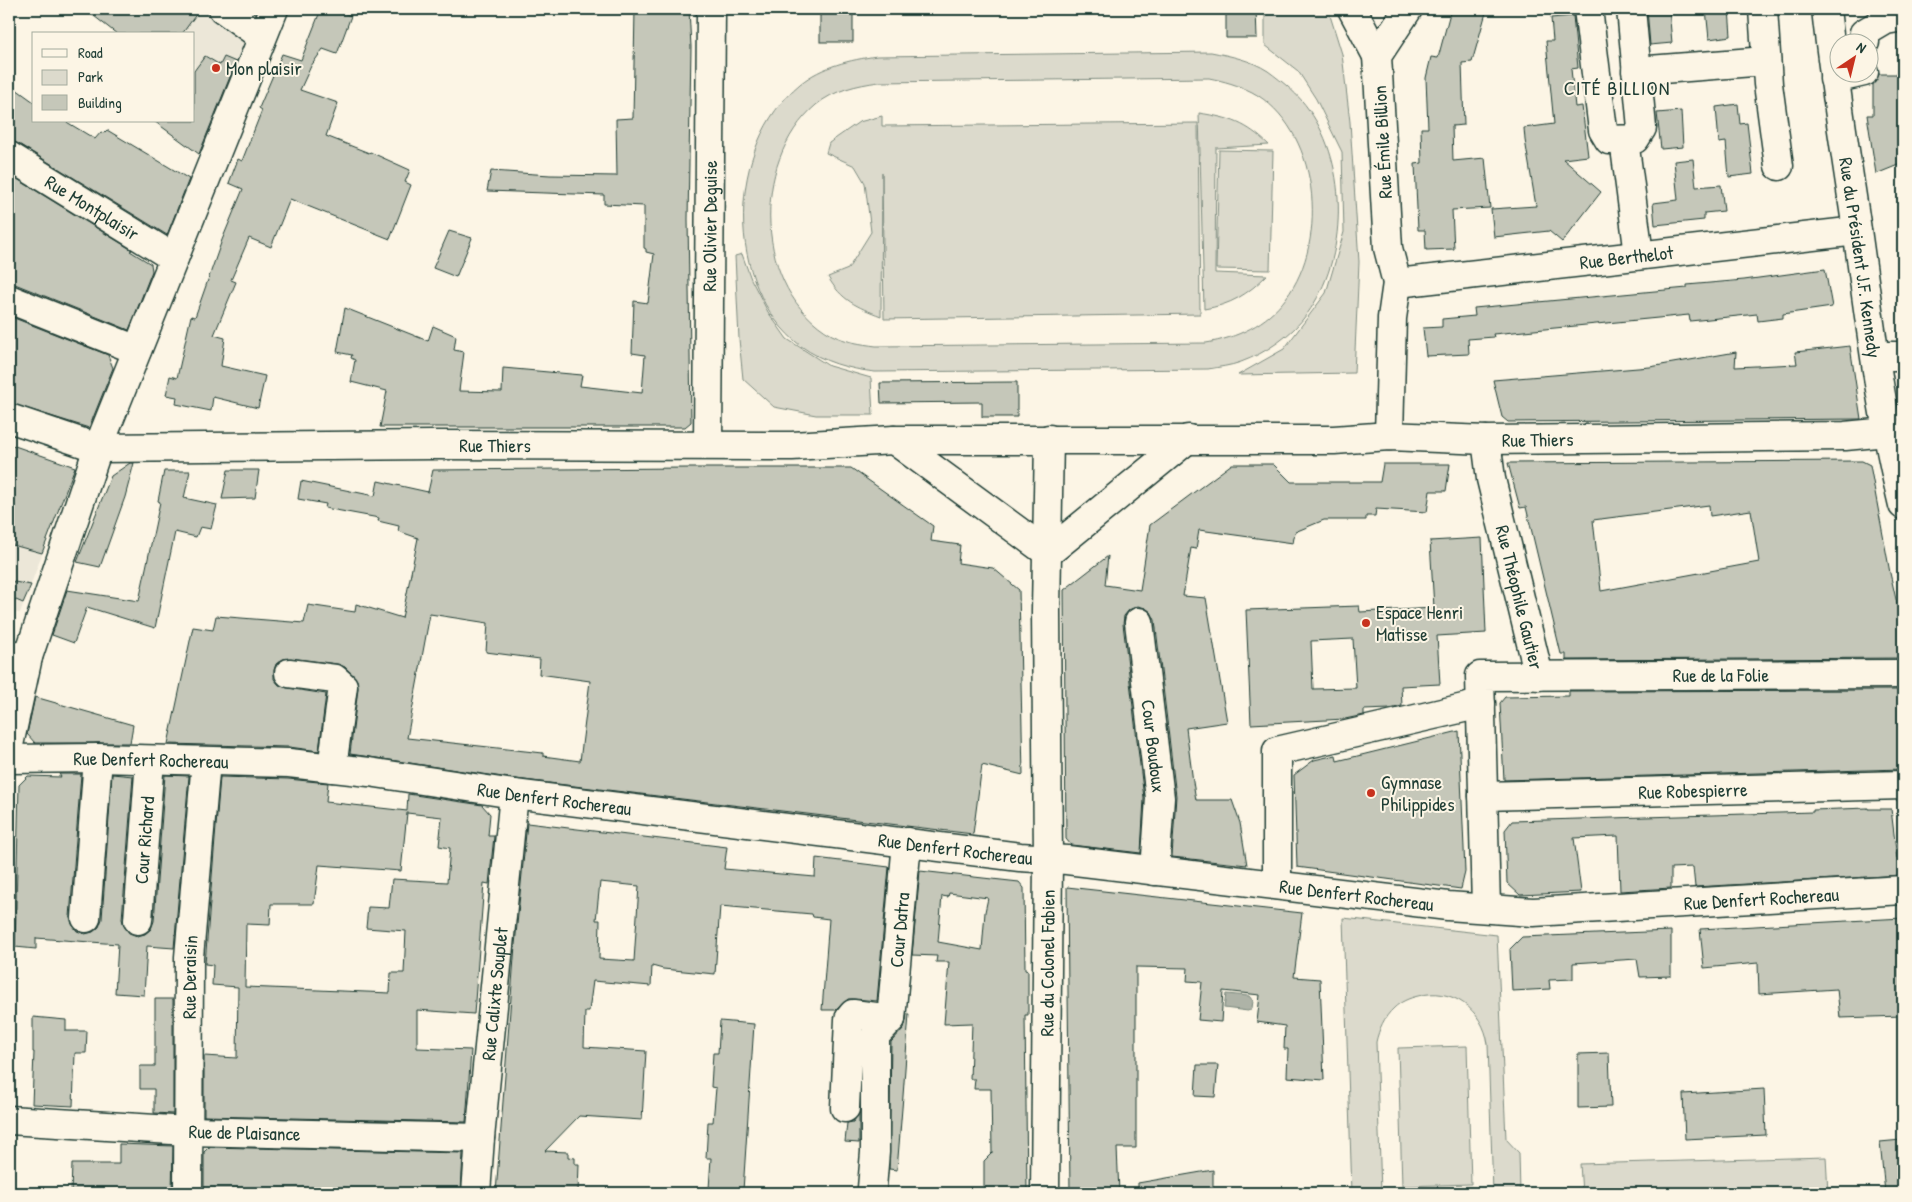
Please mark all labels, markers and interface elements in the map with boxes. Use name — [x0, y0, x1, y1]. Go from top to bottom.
legend — [32, 32, 195, 122]
north arrow — [1830, 32, 1880, 82]
text: N — [1853, 37, 1871, 57]
text: Road — [78, 42, 103, 63]
place label: Mon plaisir — [226, 55, 302, 81]
marker: Mon plaisir — [210, 62, 222, 74]
text: Park — [78, 66, 103, 87]
district label: CITÉ BILLION — [1564, 74, 1670, 101]
street label: Rue Émile Billion — [1366, 85, 1398, 199]
text: Building — [78, 92, 122, 113]
street label: Rue du Président J.F. Kennedy — [1833, 156, 1888, 360]
street label: Rue Olivier Deguise — [696, 160, 723, 292]
street label: Rue Montplaisir — [40, 169, 145, 247]
street label: Rue Berthelot — [1578, 239, 1675, 275]
street label: Rue Thiers — [1502, 426, 1574, 453]
street label: Rue Thiers — [459, 432, 531, 458]
street label: Rue Théophile Gautier — [1490, 522, 1550, 673]
place label: Espace Henri Matisse — [1376, 599, 1463, 647]
marker: Espace Henri Matisse — [1360, 617, 1372, 629]
street label: Rue de la Folie — [1673, 662, 1769, 688]
street label: Cour Boudoux — [1135, 698, 1172, 794]
street label: Rue Denfert Rochereau — [73, 745, 229, 774]
place label: Gymnase Philippides — [1381, 769, 1455, 817]
street label: Rue Denfert Rochereau — [476, 776, 633, 822]
street label: Rue Robespierre — [1638, 776, 1748, 805]
marker: Gymnase Philippides — [1365, 787, 1377, 799]
street label: Cour Richard — [128, 795, 160, 885]
street label: Rue Denfert Rochereau — [877, 826, 1034, 871]
street label: Rue Denfert Rochereau — [1278, 873, 1436, 917]
street label: Rue Denfert Rochereau — [1683, 881, 1840, 916]
street label: Rue du Colonel Fabien — [1033, 889, 1061, 1037]
street label: Cour Datra — [883, 891, 915, 968]
street label: Rue Calixte Souplet — [475, 926, 514, 1062]
street label: Rue Deraisin — [176, 934, 204, 1019]
street label: Rue de Plaisance — [188, 1118, 301, 1147]

